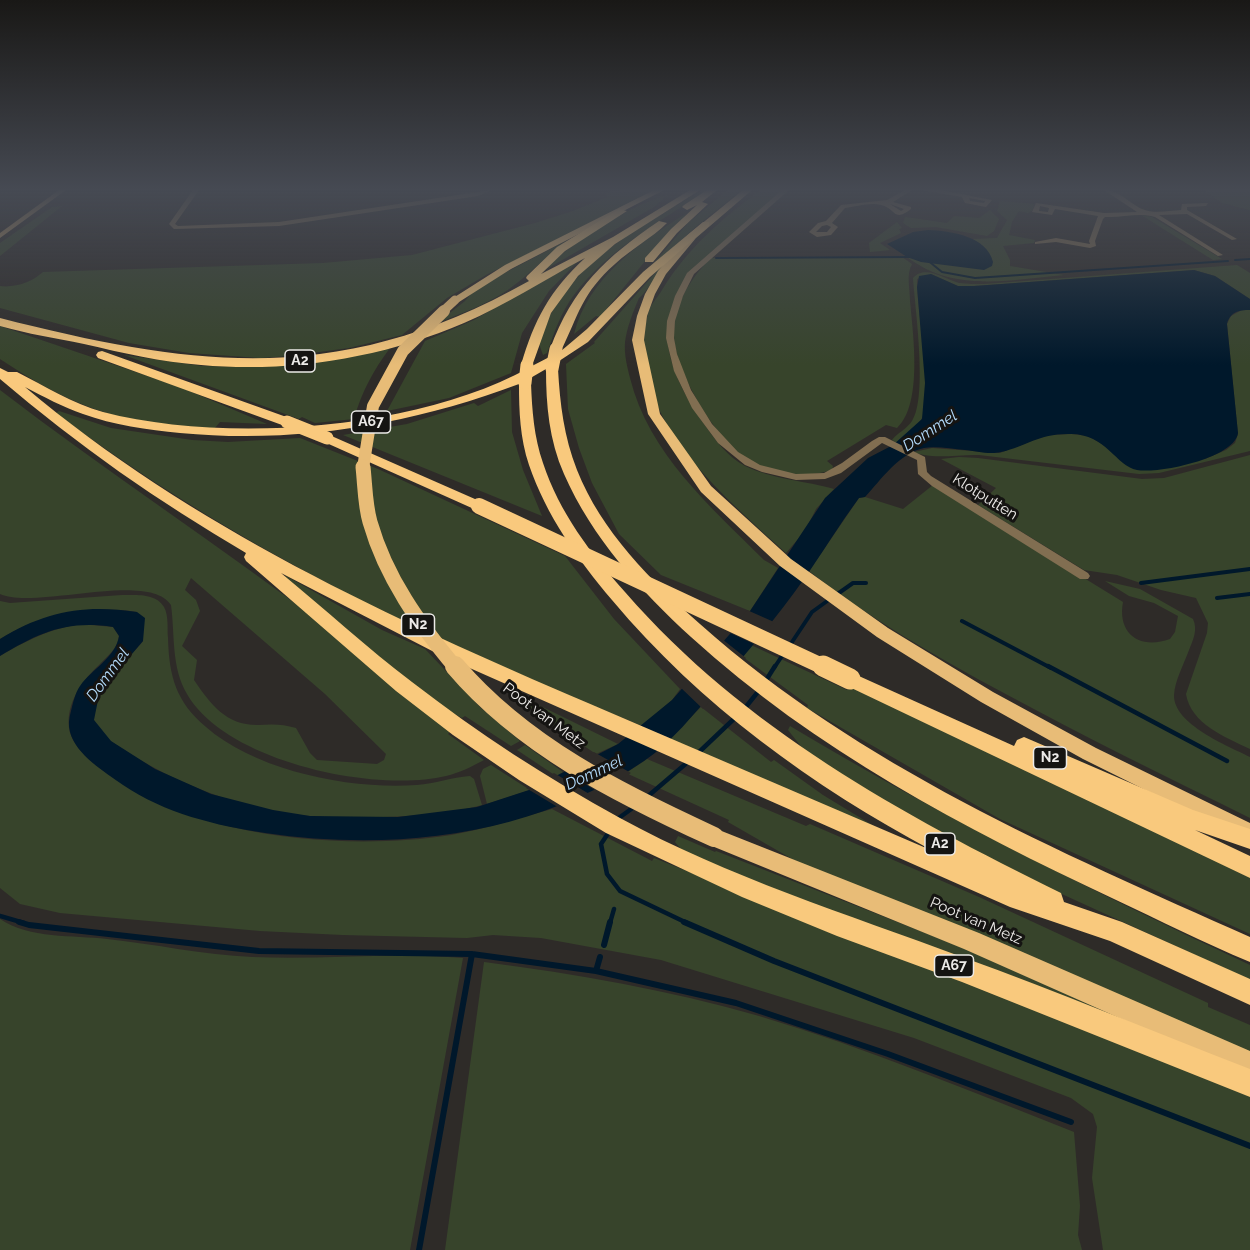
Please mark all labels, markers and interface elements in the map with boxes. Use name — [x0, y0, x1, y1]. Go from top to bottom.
road number: A2 — [285, 350, 315, 372]
water label: Dommel — [899, 406, 961, 456]
road number: A67 — [352, 411, 391, 433]
street label: Klotputten — [949, 470, 1021, 524]
road number: N2 — [402, 614, 434, 636]
water label: Dommel — [82, 645, 134, 705]
street label: Poot van Metz — [499, 679, 589, 753]
road number: N2 — [1034, 747, 1066, 769]
water label: Dommel — [562, 751, 626, 795]
road number: A2 — [925, 833, 955, 855]
street label: Poot van Metz — [927, 893, 1025, 949]
road number: A67 — [934, 955, 974, 977]

